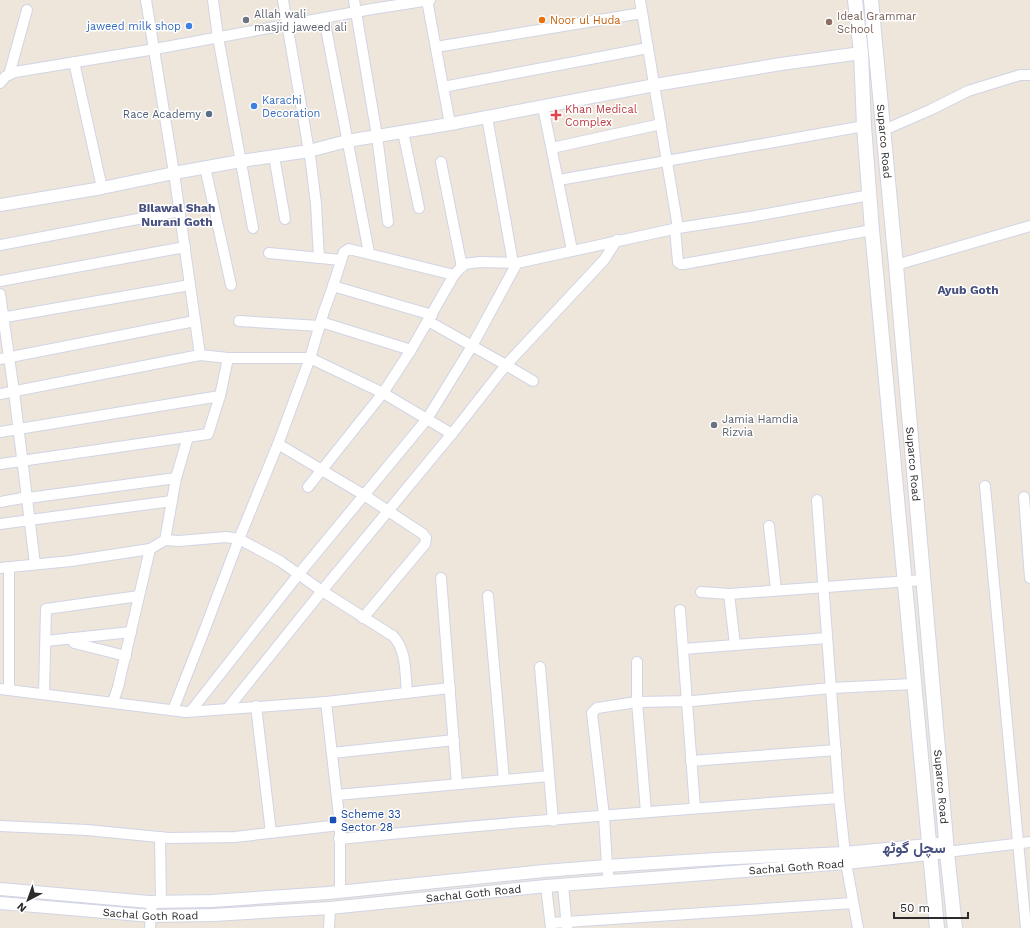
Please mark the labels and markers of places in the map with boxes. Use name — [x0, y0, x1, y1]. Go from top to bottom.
place label: Allah wali masjid jaweed ali — [254, 8, 347, 34]
place label: Ideal Grammar School — [837, 10, 917, 36]
place label: Noor ul Huda — [550, 14, 621, 27]
marker: Allah wali masjid jaweed ali — [241, 15, 251, 25]
marker: Noor ul Huda — [537, 15, 547, 25]
marker: Ideal Grammar School — [824, 17, 834, 27]
place label: jaweed milk shop — [86, 20, 181, 33]
marker: jaweed milk shop — [184, 21, 194, 31]
place label: Karachi Decoration — [262, 94, 320, 120]
marker: Karachi Decoration — [249, 101, 259, 111]
place label: Khan Medical Complex — [565, 103, 638, 129]
place label: Race Academy — [123, 108, 201, 121]
marker: Race Academy — [204, 109, 214, 119]
marker: Khan Medical Complex — [550, 109, 562, 121]
place label: Jamia Hamdia Rizvia — [722, 413, 798, 439]
marker: Jamia Hamdia Rizvia — [709, 420, 719, 430]
place label: Scheme 33 Sector 28 — [341, 808, 401, 834]
marker: Scheme 33 Sector 28 — [328, 815, 338, 825]

